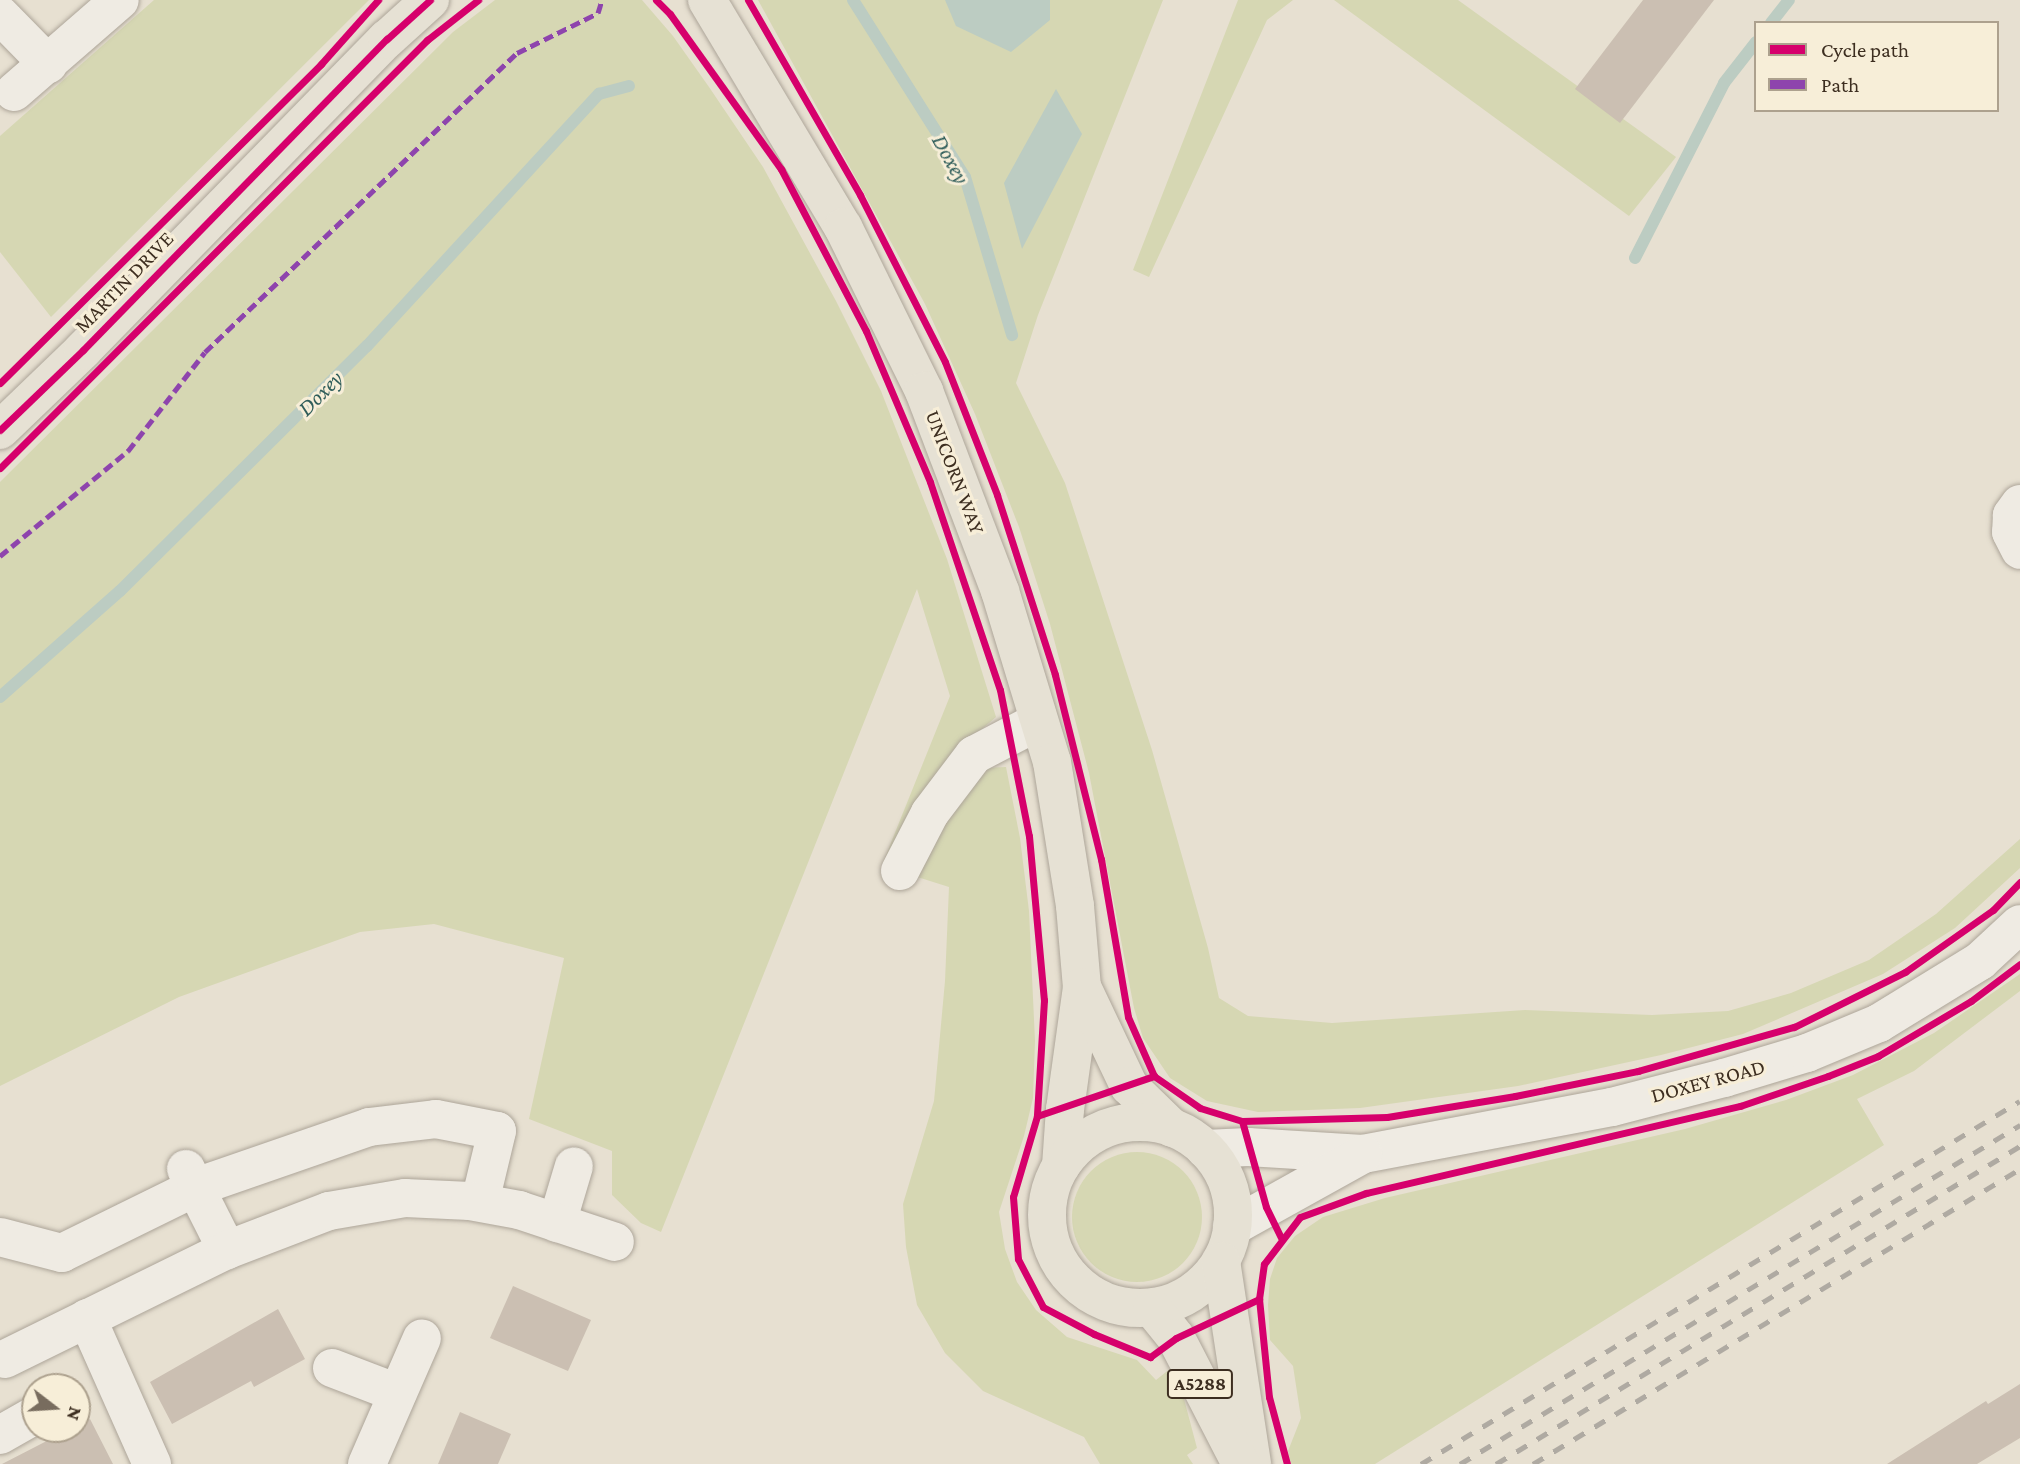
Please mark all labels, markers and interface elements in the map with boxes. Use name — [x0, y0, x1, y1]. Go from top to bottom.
legend — [1754, 21, 1999, 112]
text: Cycle path — [1821, 38, 1909, 62]
text: Path — [1821, 73, 1859, 97]
water label: Doxey — [926, 129, 976, 189]
street label: MARTIN DRIVE — [69, 226, 179, 338]
water label: Doxey — [292, 365, 348, 421]
street label: UNICORN WAY — [920, 407, 990, 537]
street label: DOXEY ROAD — [1648, 1054, 1768, 1108]
road number: A5288 — [1167, 1368, 1233, 1400]
north arrow — [21, 1373, 91, 1443]
text: N — [63, 1404, 87, 1423]

